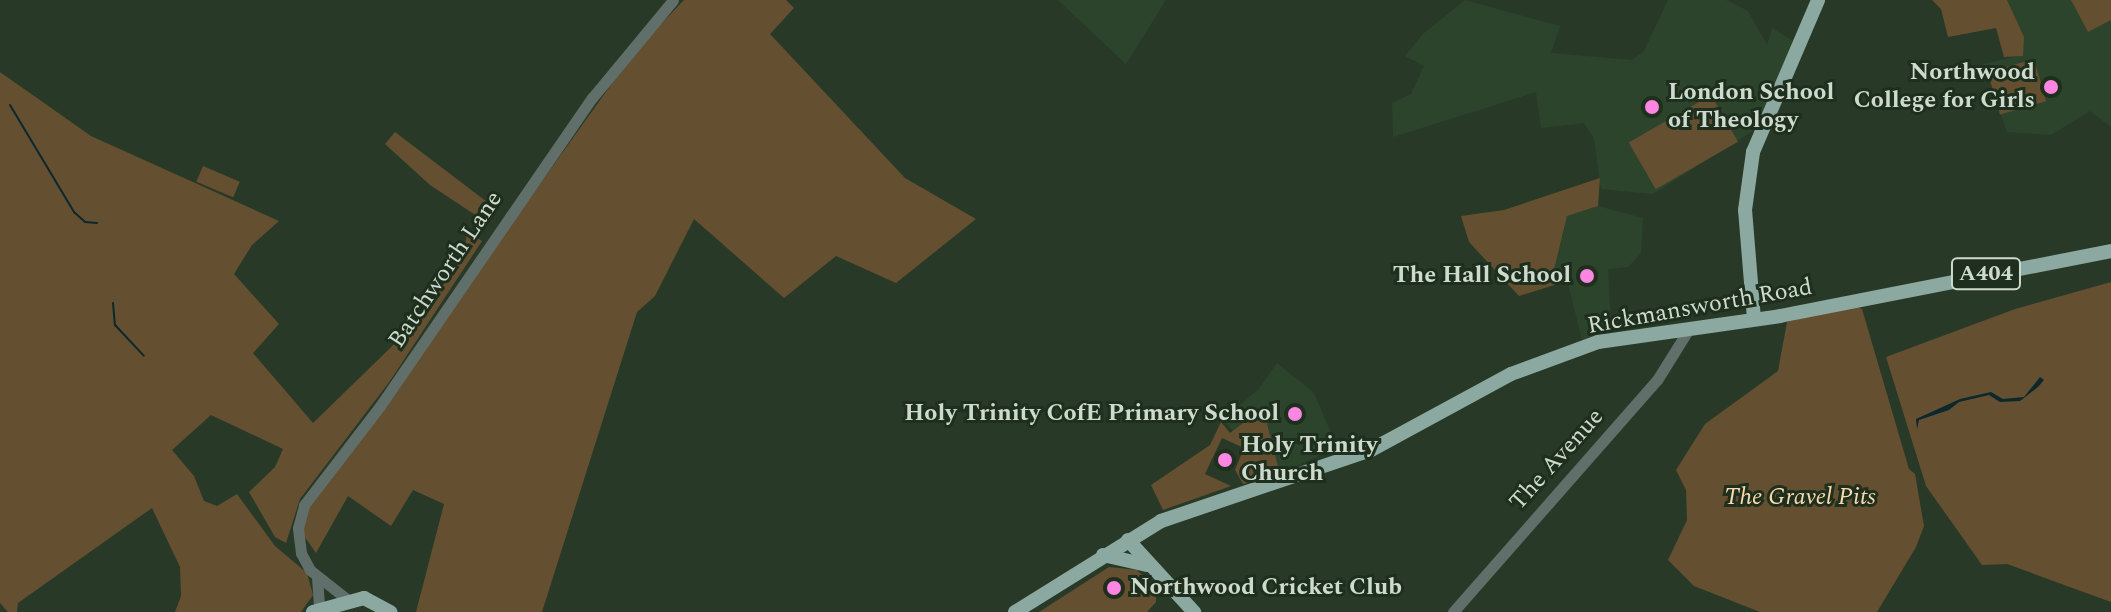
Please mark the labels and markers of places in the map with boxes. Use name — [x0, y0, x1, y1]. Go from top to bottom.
place label: Northwood College for Girls — [1854, 59, 2035, 115]
marker: Northwood College for Girls — [2042, 78, 2060, 96]
place label: London School of Theology — [1668, 79, 1834, 135]
marker: London School of Theology — [1643, 98, 1661, 116]
place label: The Hall School — [1393, 262, 1571, 290]
marker: The Hall School — [1578, 267, 1596, 285]
place label: Holy Trinity CofE Primary School — [904, 400, 1279, 428]
marker: Holy Trinity CofE Primary School — [1286, 405, 1304, 423]
place label: Holy Trinity Church — [1241, 432, 1377, 488]
marker: Holy Trinity Church — [1216, 451, 1234, 469]
place label: Northwood Cricket Club — [1130, 574, 1402, 602]
marker: Northwood Cricket Club — [1105, 579, 1123, 597]

